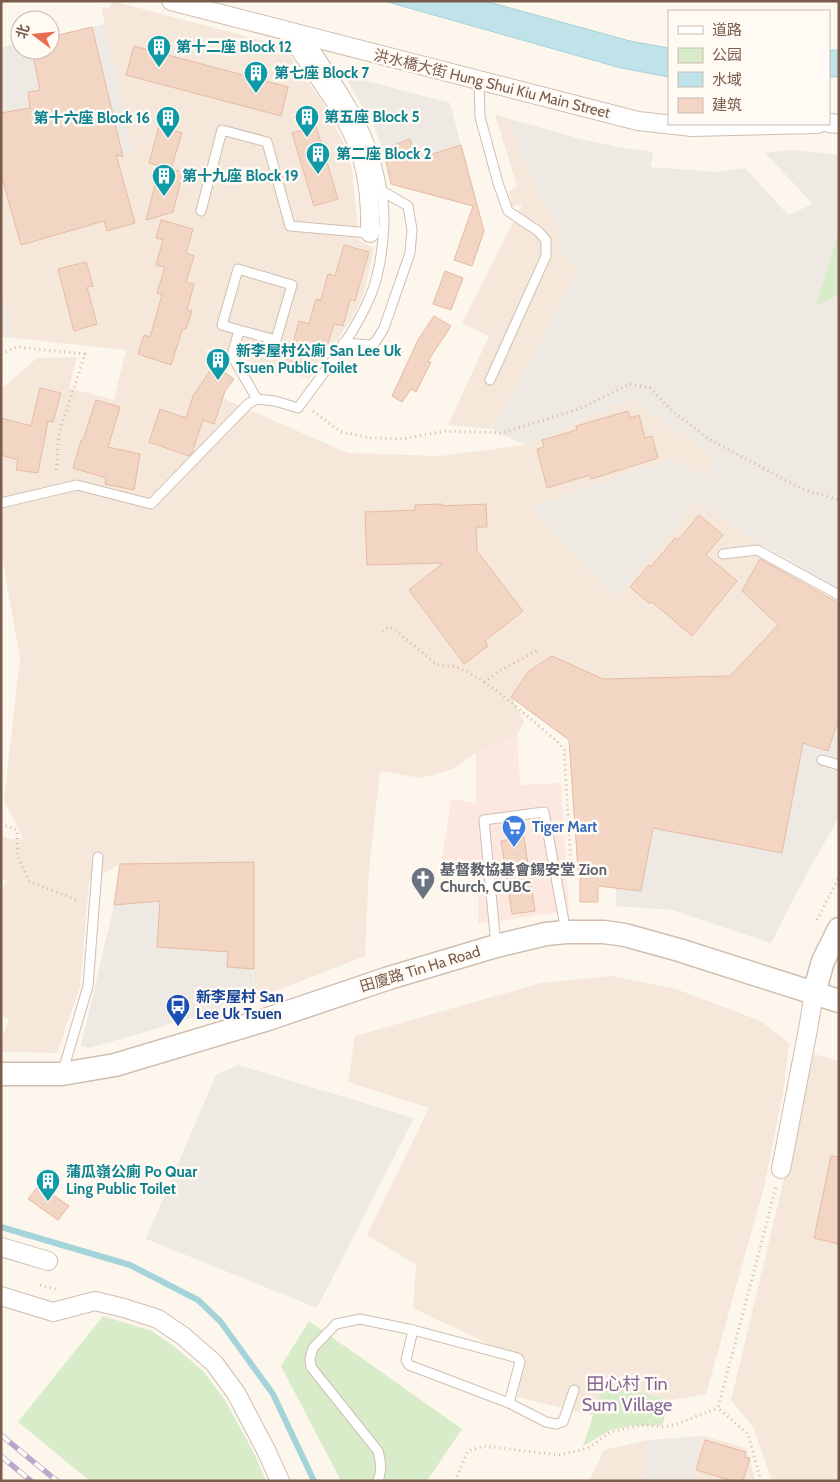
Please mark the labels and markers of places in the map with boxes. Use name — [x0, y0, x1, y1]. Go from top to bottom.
building icon: 第十二座 Block 12 — [146, 34, 172, 68]
place label: 第十二座 Block 12 — [176, 38, 292, 56]
building icon: 第七座 Block 7 — [243, 60, 269, 94]
place label: 第七座 Block 7 — [274, 64, 370, 82]
building icon: 第五座 Block 5 — [294, 104, 320, 138]
building icon: 第十六座 Block 16 — [155, 105, 181, 139]
place label: 第五座 Block 5 — [324, 108, 420, 126]
place label: 第十六座 Block 16 — [33, 109, 150, 127]
building icon: 第二座 Block 2 — [305, 141, 331, 175]
place label: 第二座 Block 2 — [336, 145, 432, 163]
building icon: 第十九座 Block 19 — [151, 163, 177, 197]
place label: 第十九座 Block 19 — [182, 167, 299, 185]
place label: 新李屋村公廁 San Lee Uk Tsuen Public Toilet — [236, 342, 402, 377]
building icon: 新李屋村公廁 San Lee Uk Tsuen Public Toilet — [205, 347, 231, 381]
supermarket icon: Tiger Mart — [501, 814, 527, 848]
place label: Tiger Mart — [532, 818, 597, 836]
place label: 基督教協基會錫安堂 Zion Church, CUBC — [440, 861, 607, 896]
church icon: 基督教協基會錫安堂 Zion Church, CUBC — [410, 866, 436, 900]
place label: 新李屋村 San Lee Uk Tsuen — [196, 988, 284, 1023]
bus stop icon: 新李屋村 San Lee Uk Tsuen — [165, 993, 191, 1027]
place label: 蒲瓜嶺公廁 Po Quar Ling Public Toilet — [66, 1163, 197, 1198]
building icon: 蒲瓜嶺公廁 Po Quar Ling Public Toilet — [35, 1168, 61, 1202]

